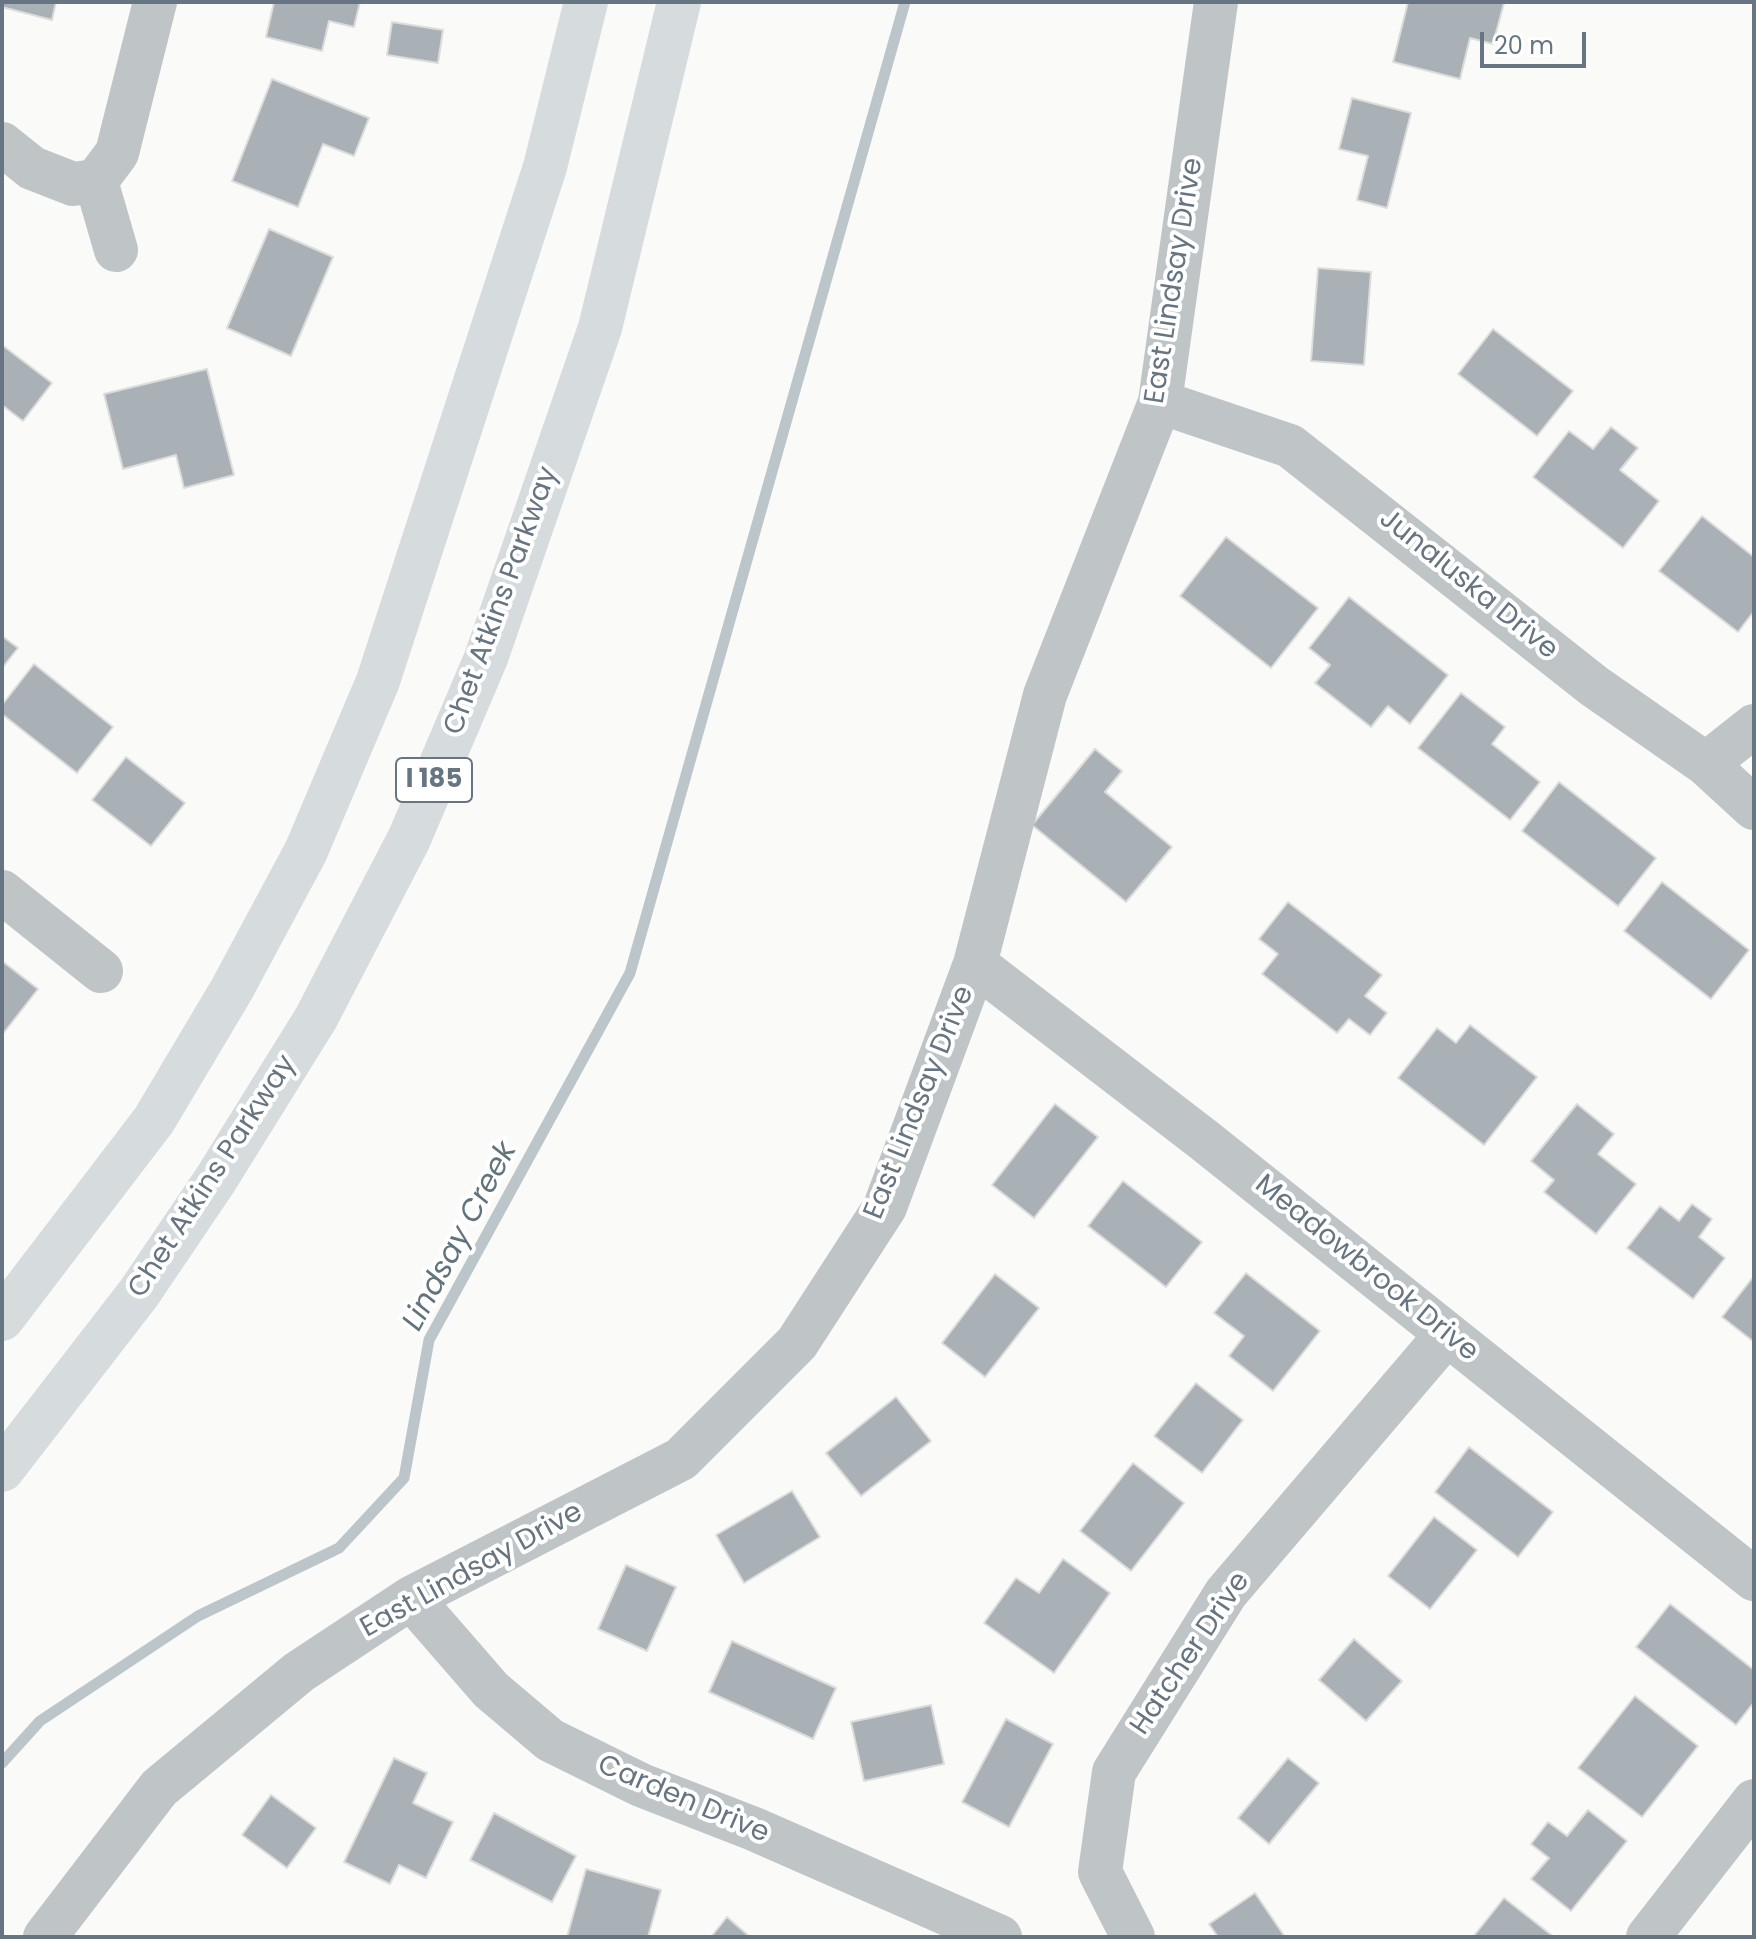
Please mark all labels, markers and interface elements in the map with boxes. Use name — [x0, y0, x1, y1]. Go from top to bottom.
scale bar — [1484, 16, 1590, 66]
text: 20 m — [1494, 29, 1554, 62]
street label: East Lindsay Drive — [1139, 156, 1211, 406]
street label: Chet Atkins Parkway — [438, 462, 566, 740]
street label: Junaluska Drive — [1372, 503, 1564, 667]
road number: I 185 — [396, 758, 472, 802]
street label: East Lindsay Drive — [858, 982, 982, 1224]
street label: Chet Atkins Parkway — [122, 1049, 304, 1305]
water label: Lindsay Creek — [396, 1136, 526, 1338]
street label: Meadowbrook Drive — [1248, 1169, 1484, 1369]
street label: East Lindsay Drive — [355, 1496, 589, 1646]
street label: Hatcher Drive — [1124, 1566, 1258, 1742]
street label: Carden Drive — [592, 1749, 774, 1851]

